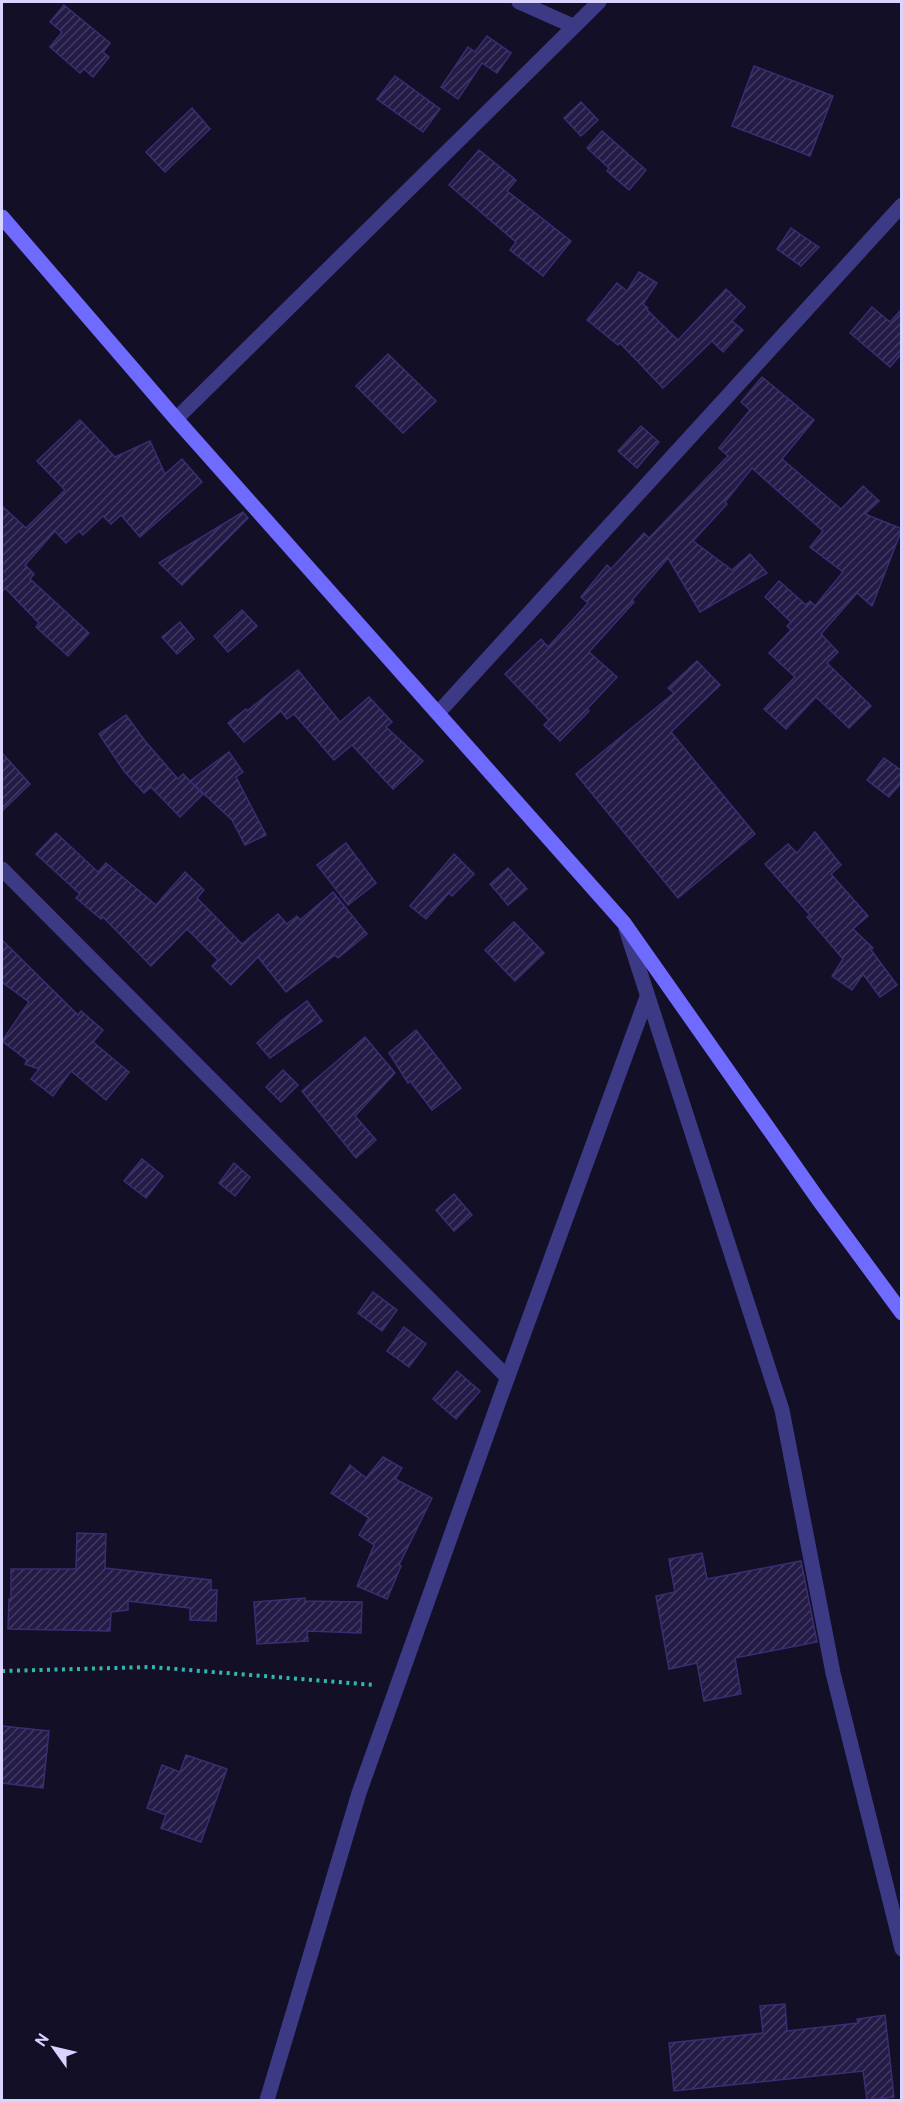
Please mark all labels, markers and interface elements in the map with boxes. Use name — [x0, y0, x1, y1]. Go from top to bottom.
north arrow — [24, 2018, 84, 2078]
text: N — [32, 2030, 55, 2051]

